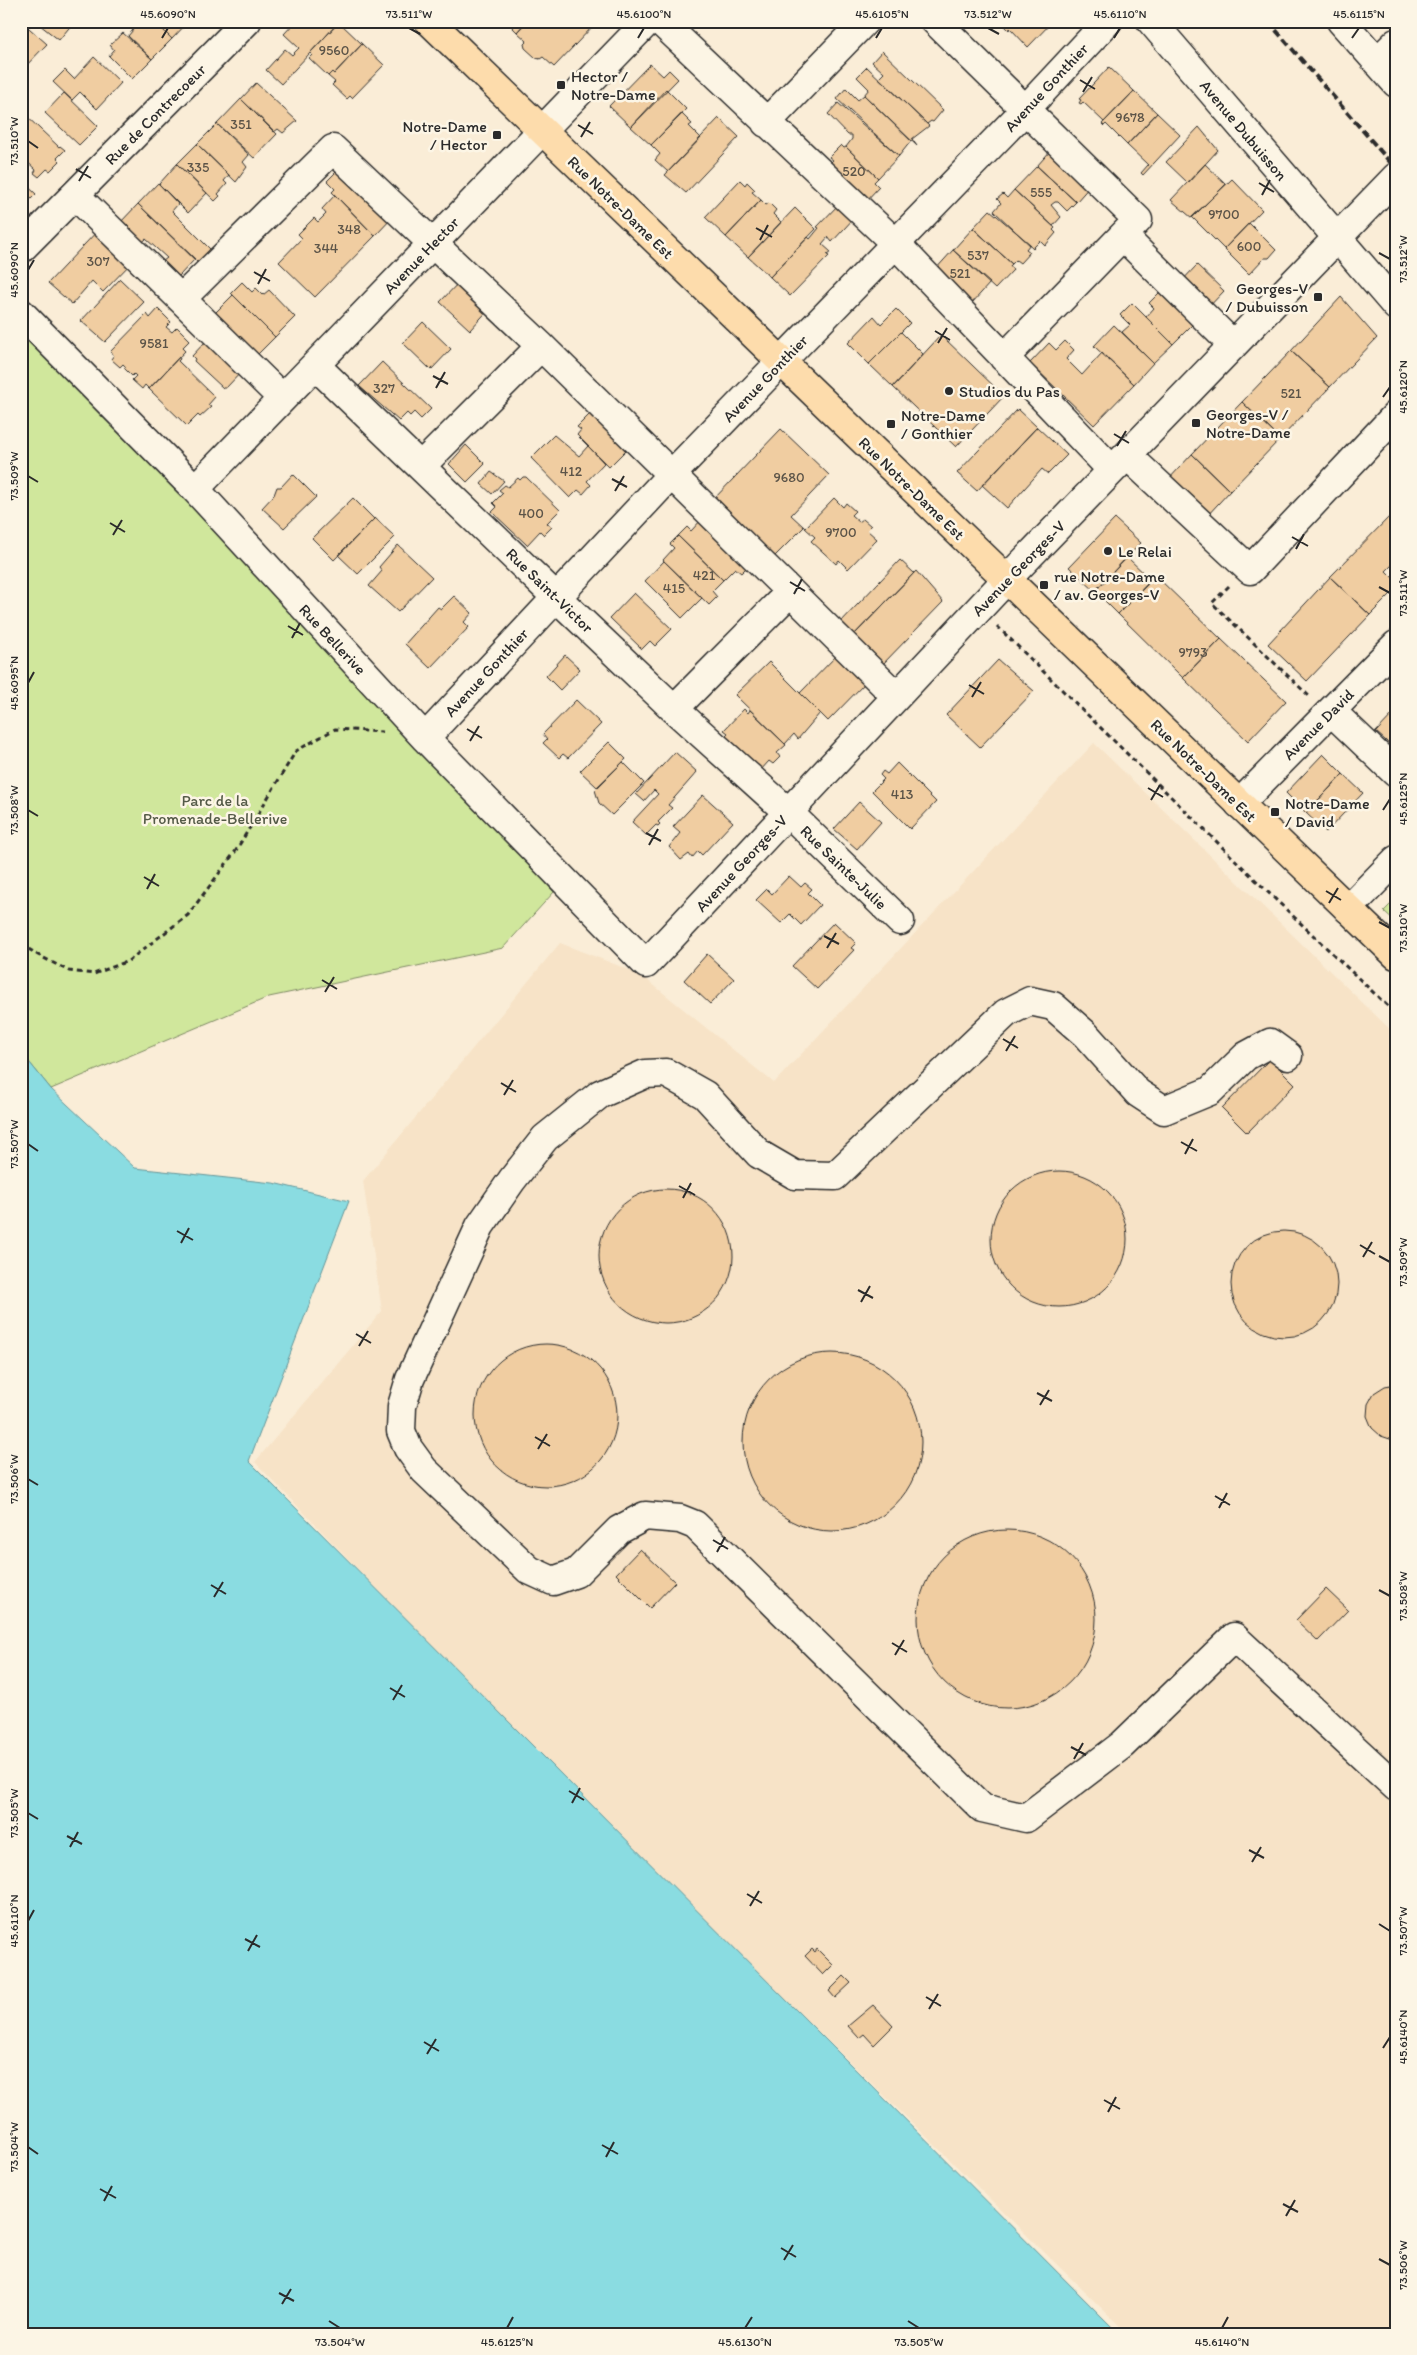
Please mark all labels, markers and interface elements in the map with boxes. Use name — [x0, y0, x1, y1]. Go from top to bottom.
text: 45.6090°N — [140, 7, 196, 21]
text: 73.511°W — [386, 7, 432, 21]
text: 45.6100°N — [617, 7, 671, 21]
text: 45.6105°N — [855, 7, 909, 21]
text: 73.512°W — [964, 7, 1012, 21]
text: 45.6110°N — [1094, 7, 1146, 21]
text: 45.6115°N — [1333, 7, 1385, 21]
street label: Avenue Gonthier — [1000, 39, 1093, 136]
house number: 9560 — [319, 42, 349, 59]
street label: Rue de Contrecoeur — [101, 59, 210, 169]
place label: Hector / Notre-Dame — [571, 67, 656, 104]
street label: Avenue Dubuisson — [1196, 76, 1291, 185]
marker: Hector / Notre-Dame — [555, 79, 567, 91]
house number: 9678 — [1115, 109, 1145, 126]
house number: 351 — [230, 116, 252, 133]
text: 73.510°W — [7, 117, 21, 165]
place label: Notre-Dame / Hector — [402, 117, 488, 154]
marker: Notre-Dame / Hector — [491, 129, 503, 141]
street label: Rue Notre-Dame Est — [564, 152, 678, 263]
house number: 335 — [187, 159, 209, 176]
house number: 520 — [842, 163, 866, 180]
house number: 555 — [1030, 184, 1052, 201]
house number: 9700 — [1208, 206, 1240, 223]
street label: Avenue Hector — [380, 213, 463, 298]
house number: 348 — [337, 221, 361, 238]
text: 73.512°W — [1396, 235, 1410, 283]
house number: 600 — [1237, 238, 1261, 255]
house number: 344 — [314, 240, 339, 257]
text: 45.6090°N — [7, 242, 21, 298]
house number: 537 — [967, 247, 989, 264]
house number: 307 — [86, 253, 110, 270]
house number: 521 — [949, 265, 971, 282]
place label: Georges-V / Dubuisson — [1226, 279, 1309, 316]
marker: Georges-V / Dubuisson — [1312, 291, 1324, 303]
street label: Avenue Gonthier — [719, 330, 812, 426]
house number: 9581 — [140, 335, 169, 352]
text: 45.6120°N — [1396, 360, 1410, 414]
house number: 327 — [373, 380, 395, 397]
place label: Studios du Pas — [959, 382, 1060, 401]
marker: Studios du Pas — [943, 385, 955, 397]
house number: 521 — [1280, 385, 1302, 402]
place label: Georges-V / Notre-Dame — [1206, 405, 1291, 442]
place label: Notre-Dame / Gonthier — [901, 406, 986, 443]
marker: Georges-V / Notre-Dame — [1190, 417, 1202, 429]
marker: Notre-Dame / Gonthier — [885, 418, 897, 430]
street label: Rue Notre-Dame Est — [855, 433, 969, 544]
text: 73.509°W — [7, 451, 21, 501]
house number: 412 — [560, 463, 583, 480]
house number: 9680 — [773, 469, 805, 486]
house number: 400 — [518, 505, 544, 522]
street label: Avenue Georges-V — [968, 516, 1069, 620]
house number: 9700 — [825, 524, 857, 541]
place label: Le Relai — [1118, 542, 1172, 561]
street label: Rue Saint-Victor — [502, 544, 597, 637]
marker: Le Relai — [1102, 545, 1114, 557]
house number: 421 — [693, 567, 716, 584]
place label: rue Notre-Dame / av. Georges-V — [1054, 567, 1165, 604]
text: 73.511°W — [1396, 570, 1410, 616]
marker: rue Notre-Dame / av. Georges-V — [1038, 579, 1050, 591]
house number: 415 — [663, 580, 685, 597]
street label: Rue Bellerive — [295, 600, 370, 679]
street label: Avenue Gonthier — [440, 624, 533, 721]
house number: 9793 — [1178, 644, 1208, 661]
text: 45.6095°N — [7, 656, 21, 710]
street label: Avenue David — [1279, 685, 1358, 764]
street label: Rue Notre-Dame Est — [1147, 715, 1261, 826]
text: 45.6125°N — [1396, 773, 1410, 825]
text: 73.508°W — [7, 785, 21, 835]
house number: 413 — [891, 786, 914, 803]
park label: Parc de la Promenade-Bellerive — [143, 791, 287, 828]
place label: Notre-Dame / David — [1285, 794, 1370, 831]
marker: Notre-Dame / David — [1269, 806, 1281, 818]
street label: Avenue Georges-V — [692, 810, 792, 916]
street label: Rue Sainte-Julie — [796, 821, 891, 913]
text: 73.510°W — [1396, 904, 1410, 952]
text: 73.507°W — [7, 1120, 21, 1168]
text: 73.509°W — [1396, 1237, 1410, 1287]
text: 73.506°W — [7, 1454, 21, 1504]
text: 73.508°W — [1396, 1571, 1410, 1621]
text: 73.505°W — [7, 1788, 21, 1838]
text: 45.6110°N — [7, 1895, 21, 1947]
text: 73.507°W — [1396, 1907, 1410, 1955]
text: 45.6140°N — [1396, 2010, 1410, 2064]
text: 73.504°W — [7, 2122, 21, 2172]
text: 73.506°W — [1396, 2240, 1410, 2290]
text: 73.504°W — [315, 2335, 365, 2349]
text: 45.6125°N — [481, 2335, 533, 2349]
text: 45.6130°N — [718, 2335, 772, 2349]
text: 73.505°W — [894, 2335, 944, 2349]
text: 45.6140°N — [1195, 2335, 1249, 2349]

